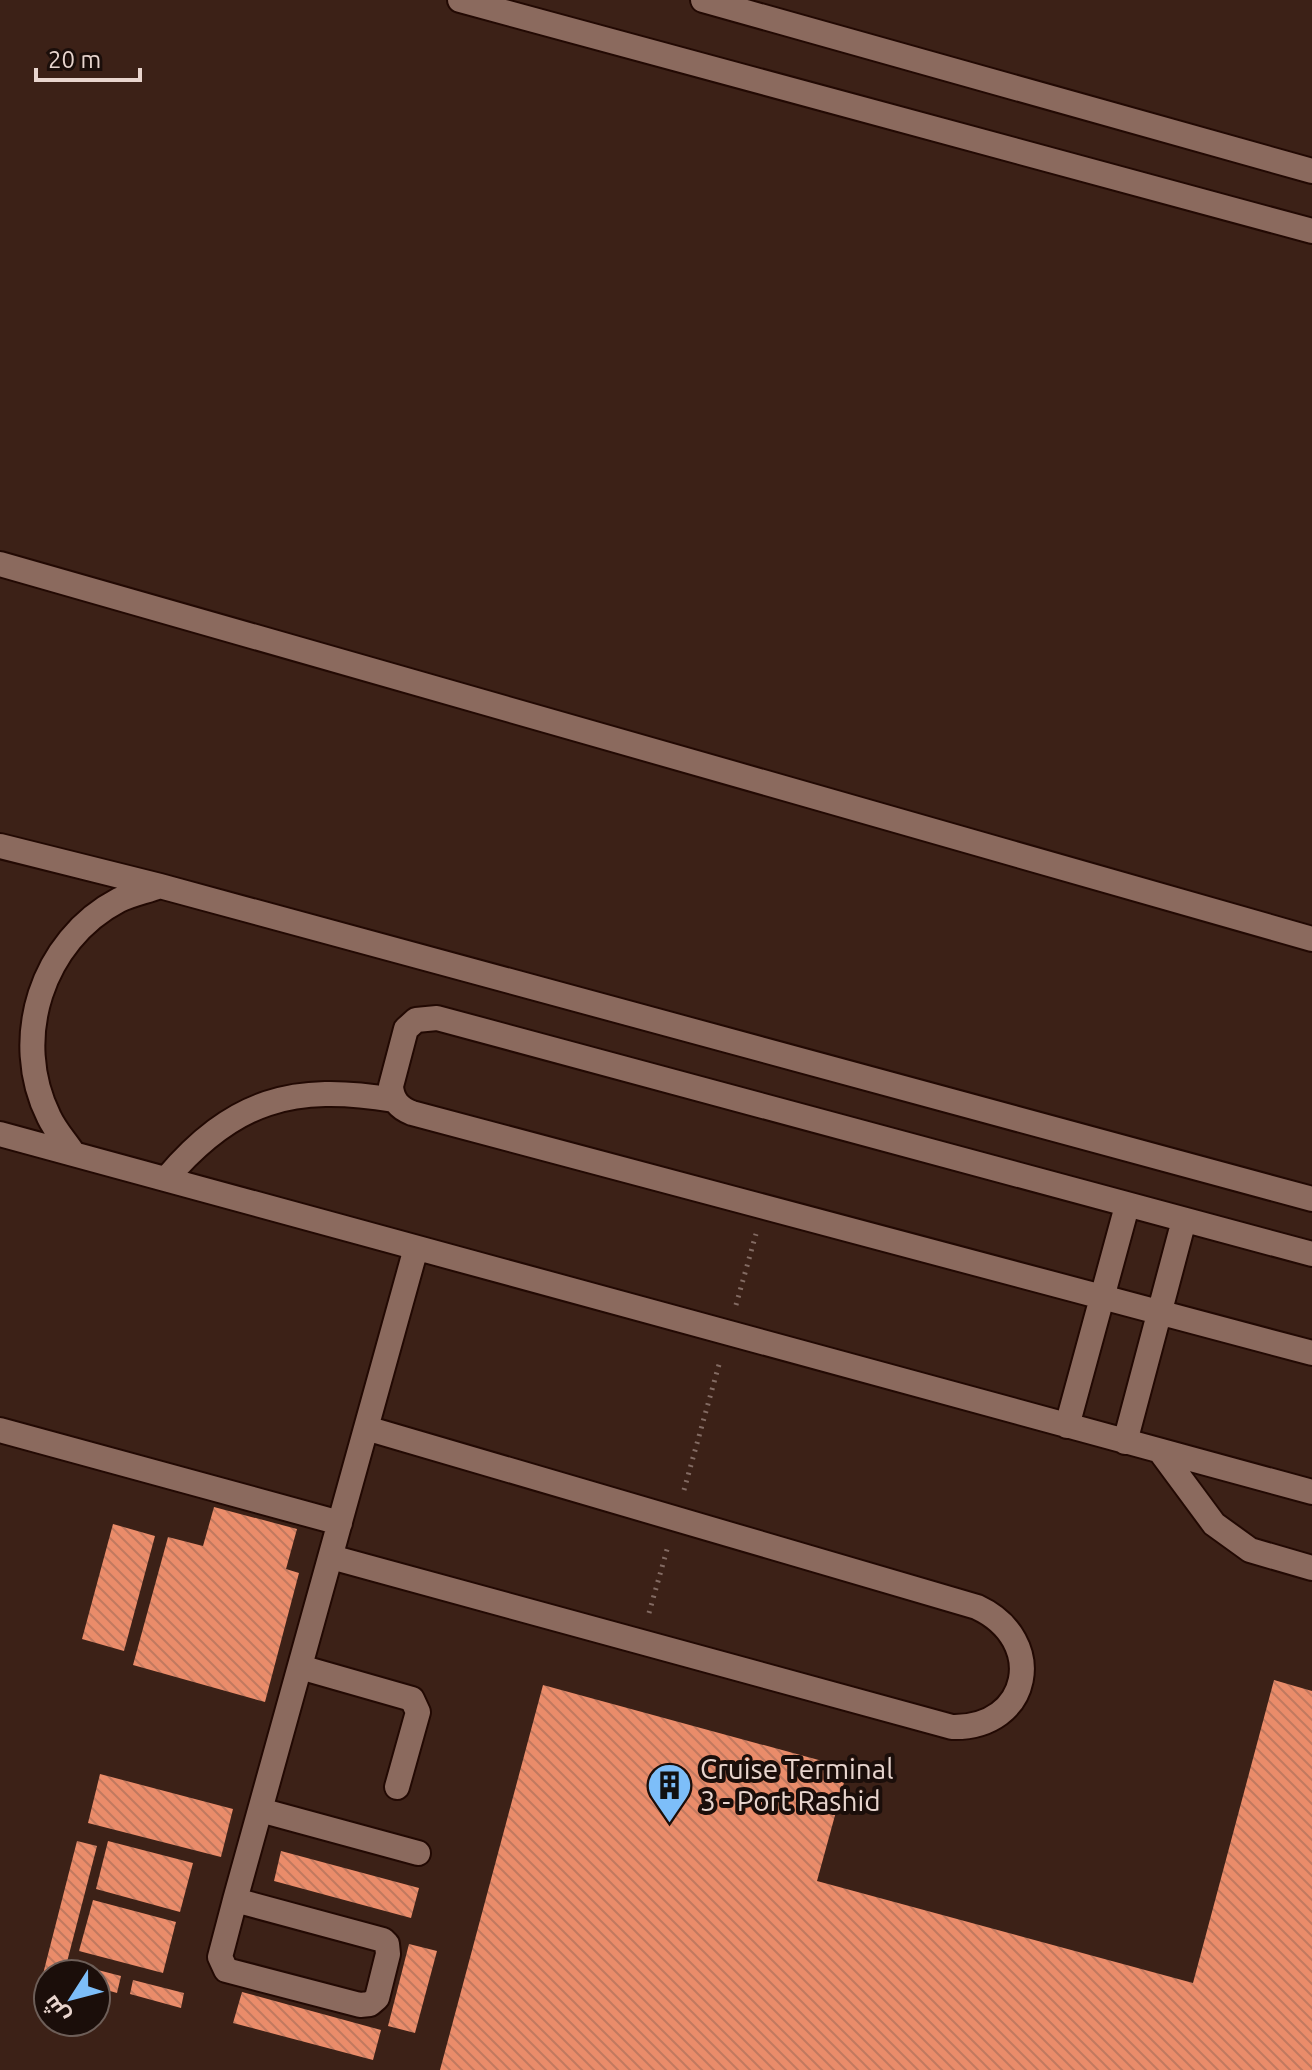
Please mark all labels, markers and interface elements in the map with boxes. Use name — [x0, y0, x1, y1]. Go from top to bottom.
scale bar — [36, 32, 140, 82]
text: 20 m — [48, 46, 101, 73]
place label: Cruise Terminal 3 - Port Rashid — [700, 1753, 894, 1816]
building icon: Cruise Terminal 3 - Port Rashid — [645, 1761, 693, 1824]
north arrow — [32, 1958, 112, 2038]
text: ش — [37, 1990, 75, 2029]

